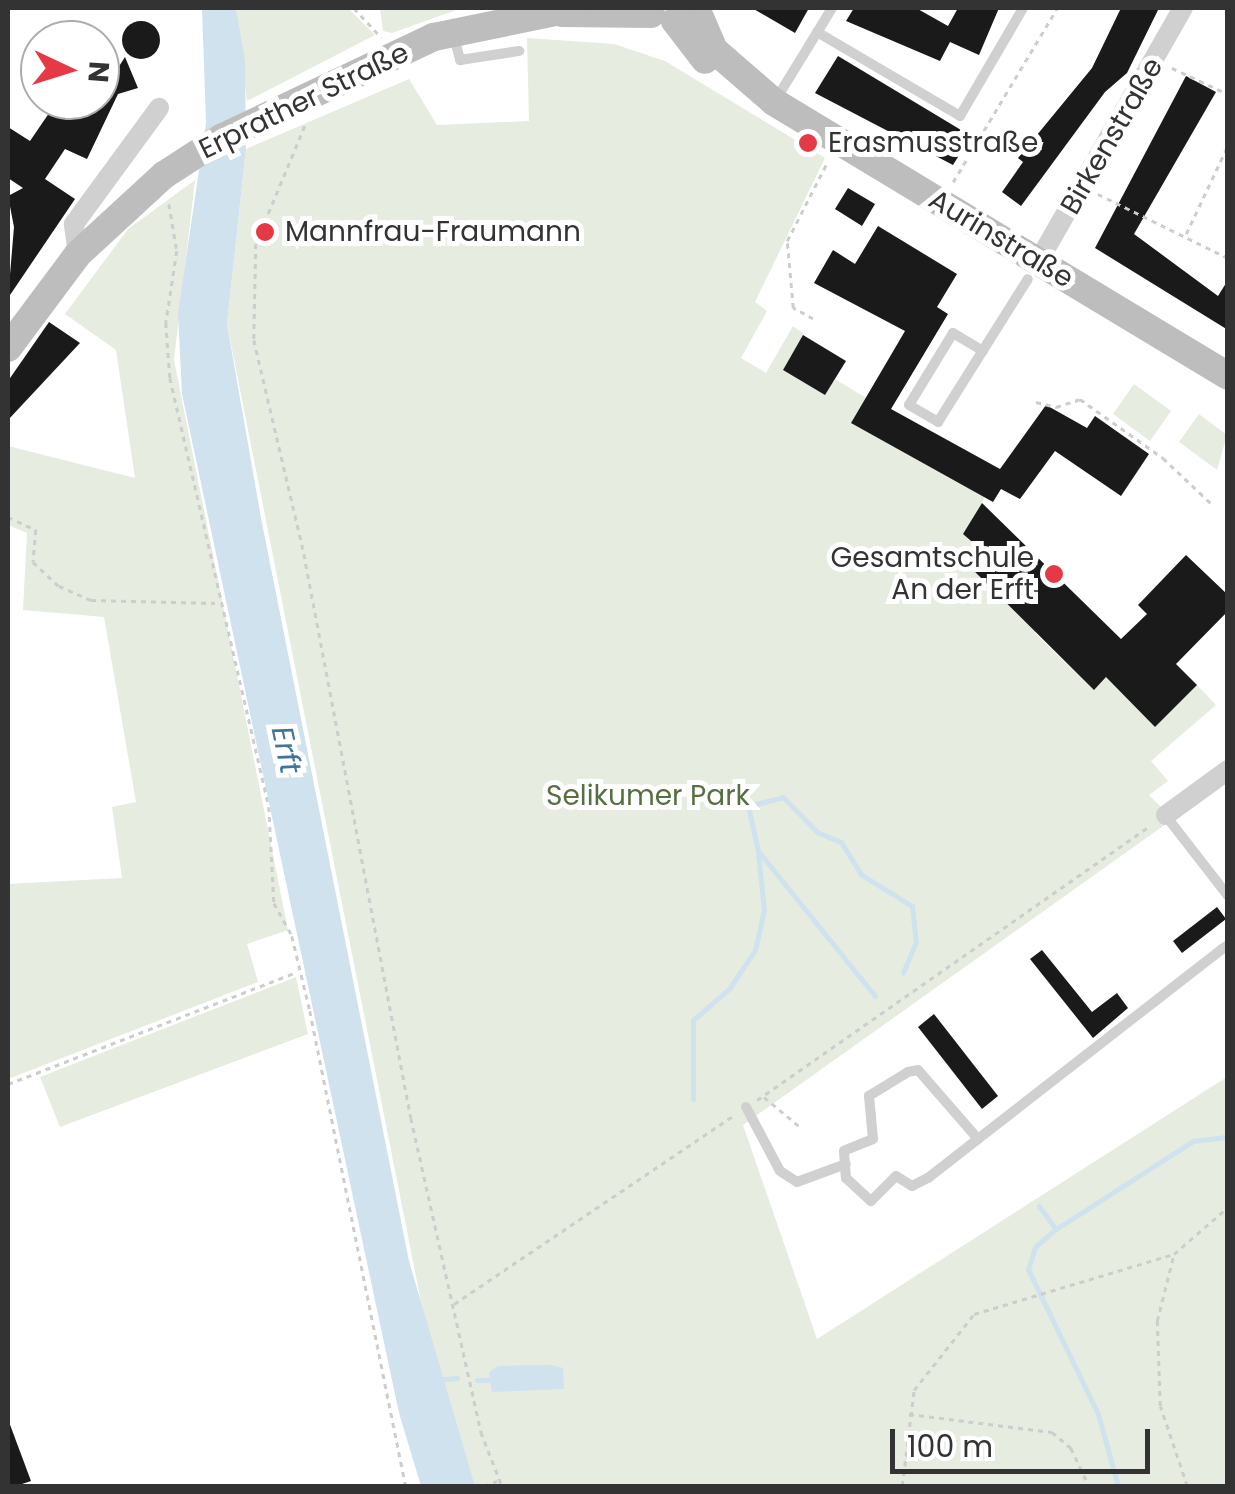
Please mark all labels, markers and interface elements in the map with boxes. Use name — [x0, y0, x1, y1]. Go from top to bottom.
north arrow — [20, 20, 120, 120]
street label: Erprather Straße — [194, 36, 414, 166]
street label: Birkenstraße — [1054, 52, 1170, 220]
text: N — [78, 60, 119, 84]
place label: Erasmusstraße — [828, 126, 1038, 160]
marker: Erasmusstraße — [797, 132, 819, 154]
street label: Aurinstraße — [923, 183, 1079, 295]
place label: Mannfrau-Fraumann — [285, 215, 581, 249]
marker: Mannfrau-Fraumann — [254, 221, 276, 243]
place label: Gesamtschule An der Erft — [831, 541, 1034, 607]
marker: Gesamtschule An der Erft — [1043, 563, 1065, 585]
water label: Erft — [263, 723, 309, 777]
park label: Selikumer Park — [546, 779, 750, 813]
scale bar — [895, 1409, 1155, 1471]
text: 100 m — [907, 1425, 993, 1468]

